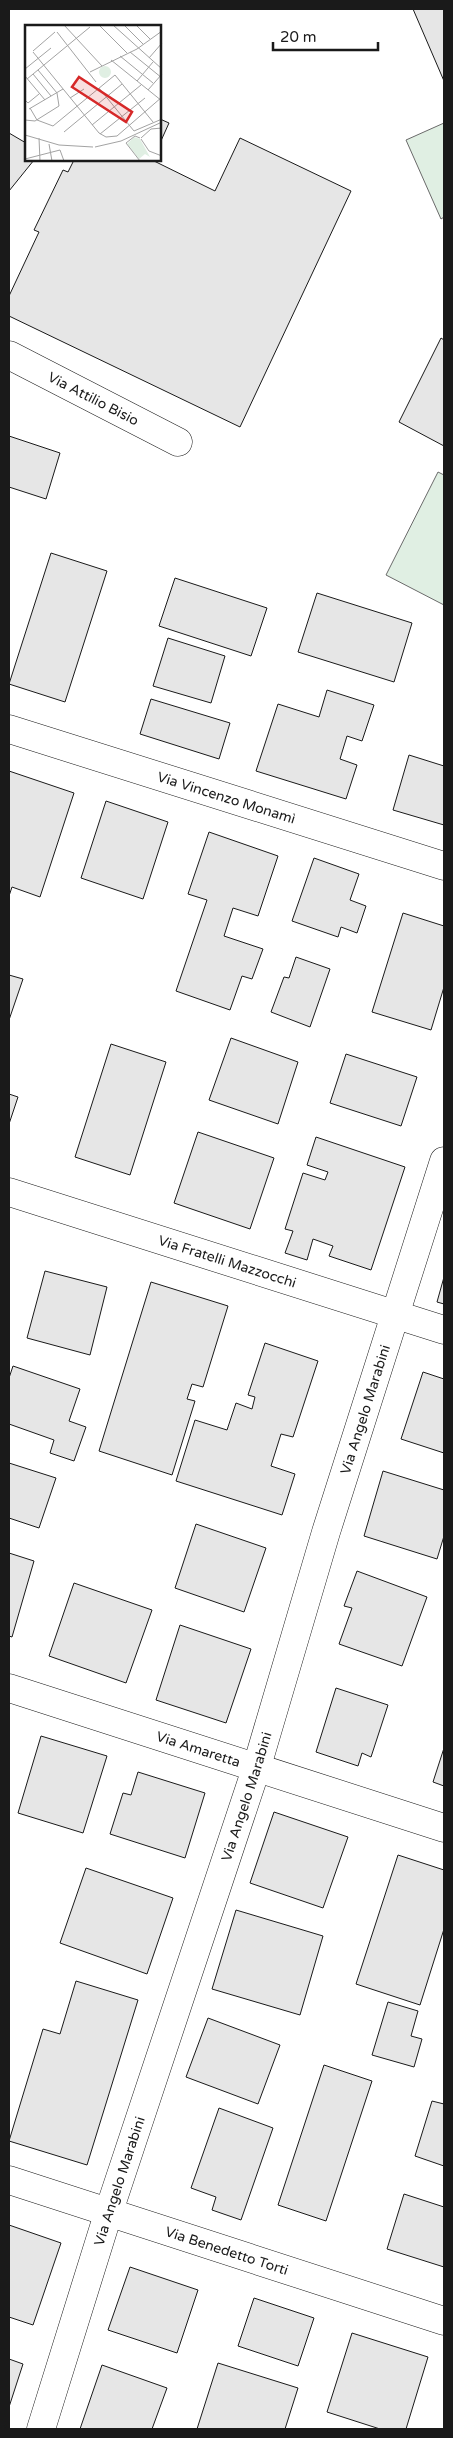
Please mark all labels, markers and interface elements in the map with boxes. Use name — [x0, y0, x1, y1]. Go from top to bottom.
scale bar — [273, 20, 378, 52]
inset map — [25, 25, 161, 161]
text: 20 m — [280, 28, 317, 46]
street label: Via Attilio Bisio — [45, 368, 142, 429]
street label: Via Vincenzo Monamì — [155, 768, 297, 828]
street label: Via Fratelli Mazzocchi — [156, 1232, 298, 1292]
street label: Via Angelo Marabini — [337, 1343, 394, 1476]
street label: Via Amaretta — [154, 1728, 242, 1771]
street label: Via Angelo Marabini — [218, 1730, 276, 1864]
street label: Via Angelo Marabini — [91, 2114, 149, 2248]
street label: Via Benedetto Torti — [163, 2223, 290, 2279]

